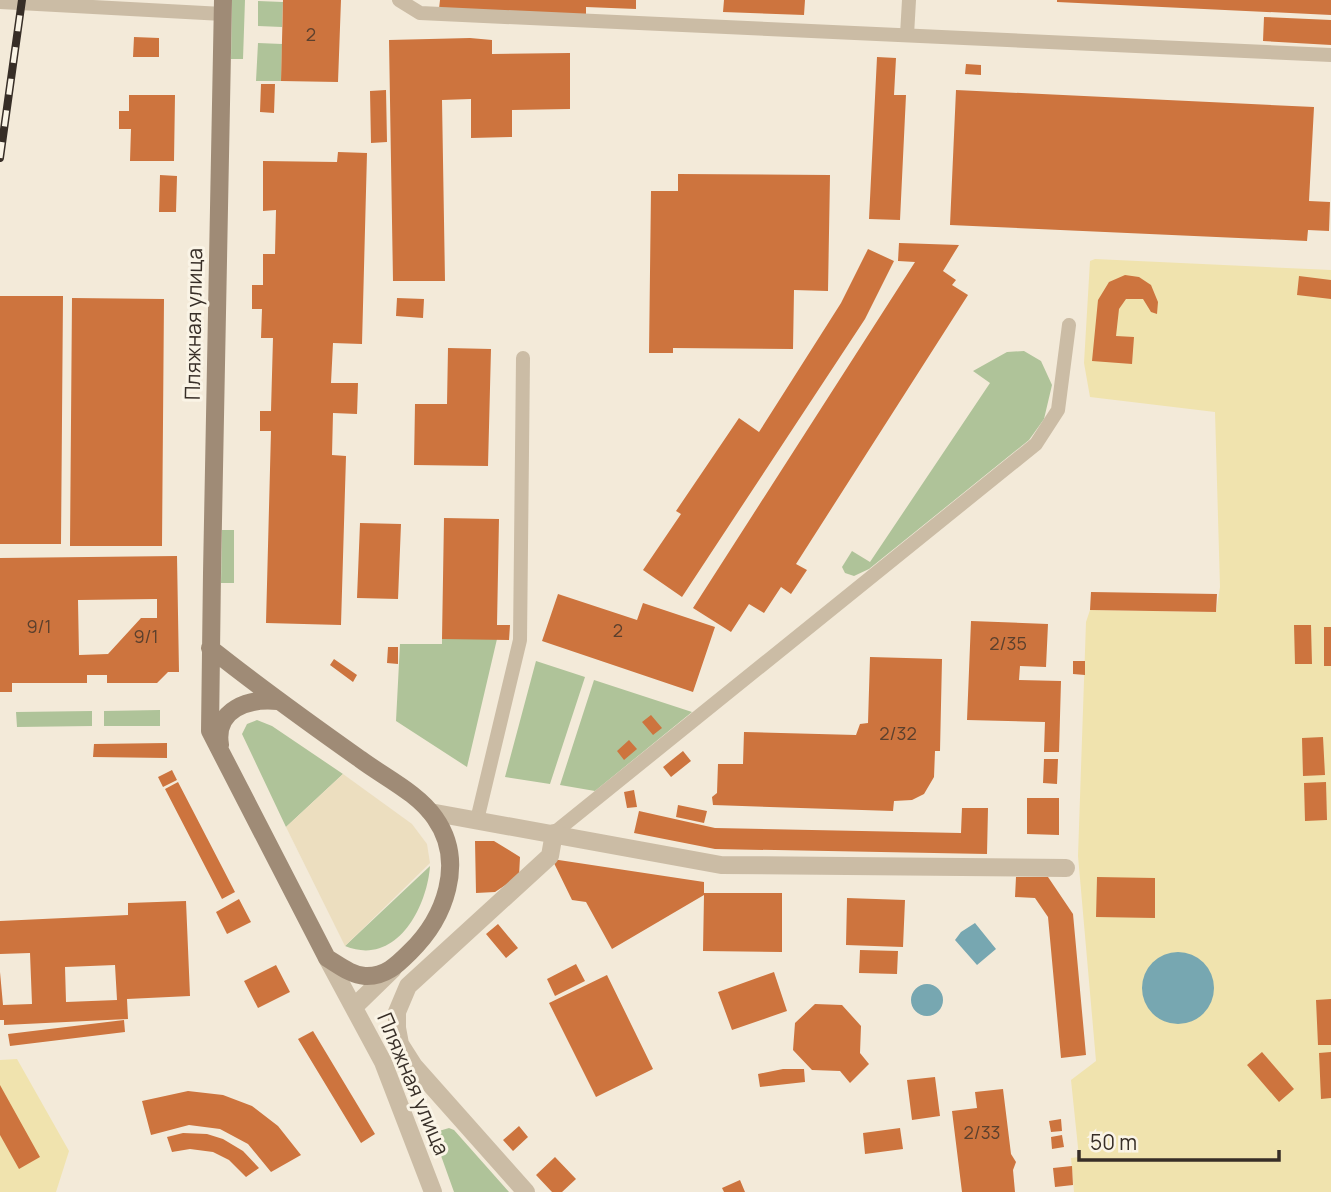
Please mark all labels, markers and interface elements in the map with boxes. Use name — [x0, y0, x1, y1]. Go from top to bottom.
house number: 2 — [306, 22, 316, 46]
street label: Пляжная улица — [178, 248, 208, 400]
house number: 9/1 — [26, 614, 52, 638]
house number: 2 — [613, 618, 623, 642]
house number: 9/1 — [133, 624, 159, 648]
house number: 2/35 — [989, 631, 1027, 655]
house number: 2/32 — [879, 721, 917, 745]
street label: Пляжная улица — [371, 1008, 457, 1159]
scale bar — [1079, 1118, 1278, 1162]
house number: 2/33 — [963, 1120, 1001, 1144]
text: 50 m — [1090, 1128, 1137, 1156]

